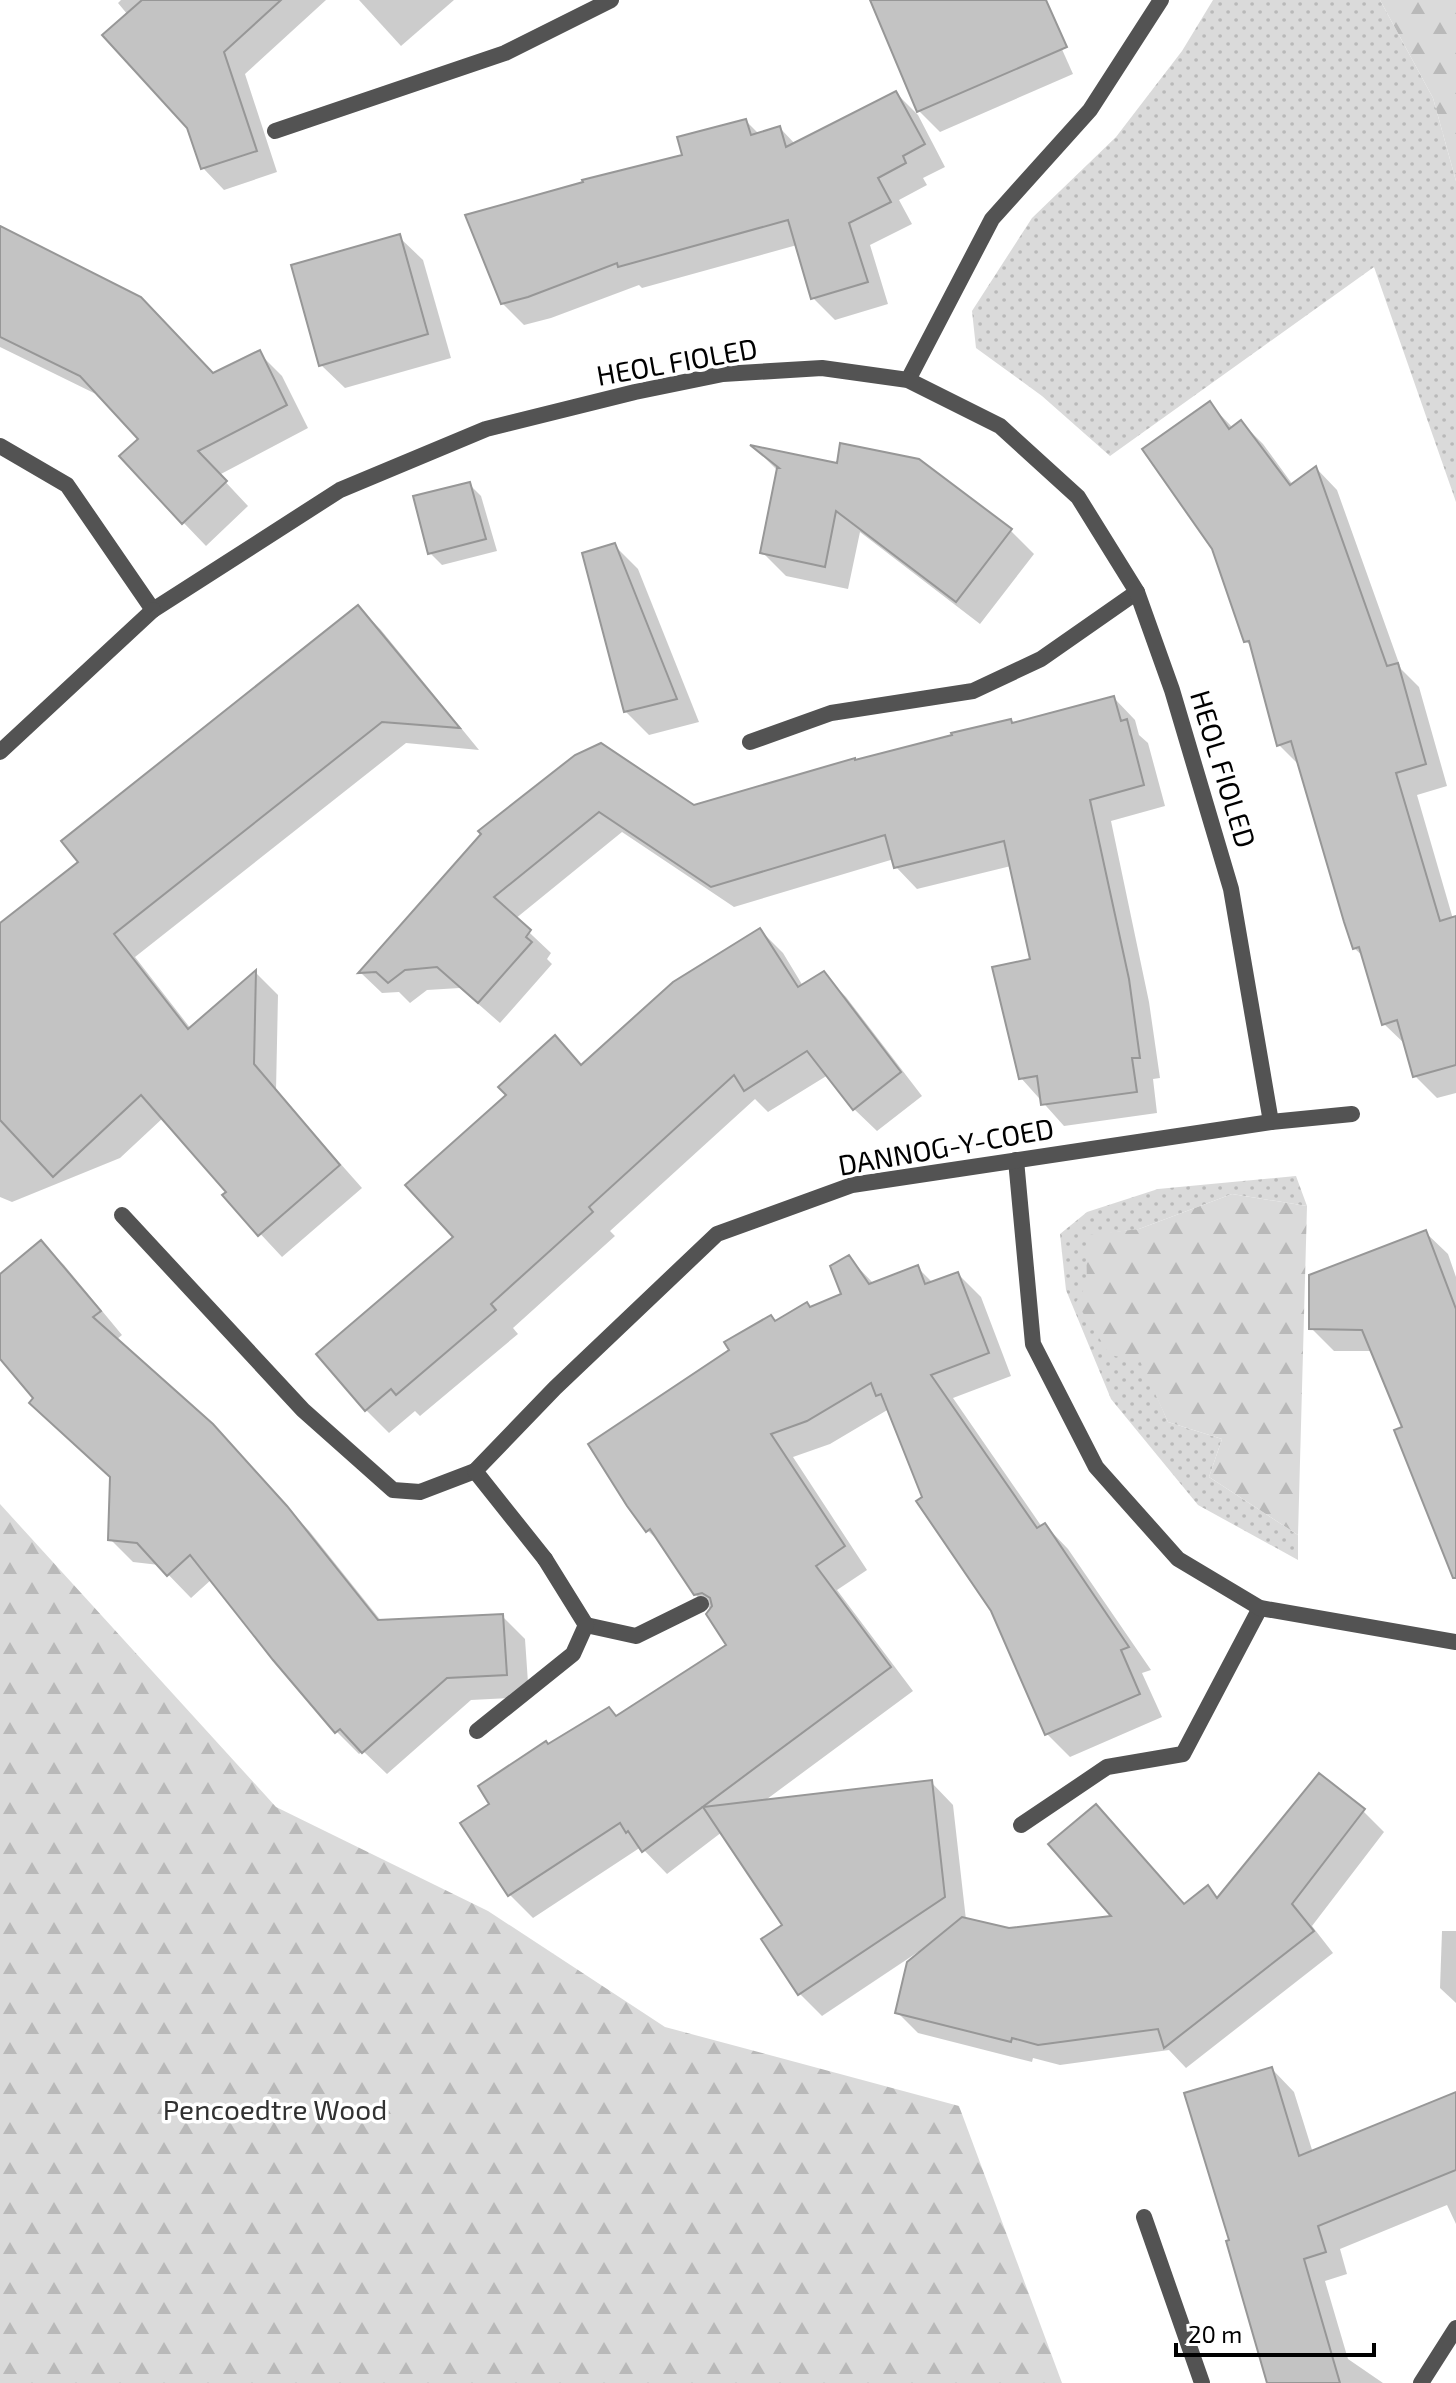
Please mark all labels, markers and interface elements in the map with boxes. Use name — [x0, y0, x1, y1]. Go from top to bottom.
street label: HEOL FIOLED — [594, 330, 760, 392]
street label: HEOL FIOLED — [1184, 686, 1264, 851]
street label: DANNOG-Y-COED — [835, 1110, 1056, 1182]
park label: Pencoedtre Wood — [163, 2092, 387, 2126]
scale bar — [1176, 2307, 1374, 2357]
text: 20 m — [1188, 2319, 1242, 2348]

